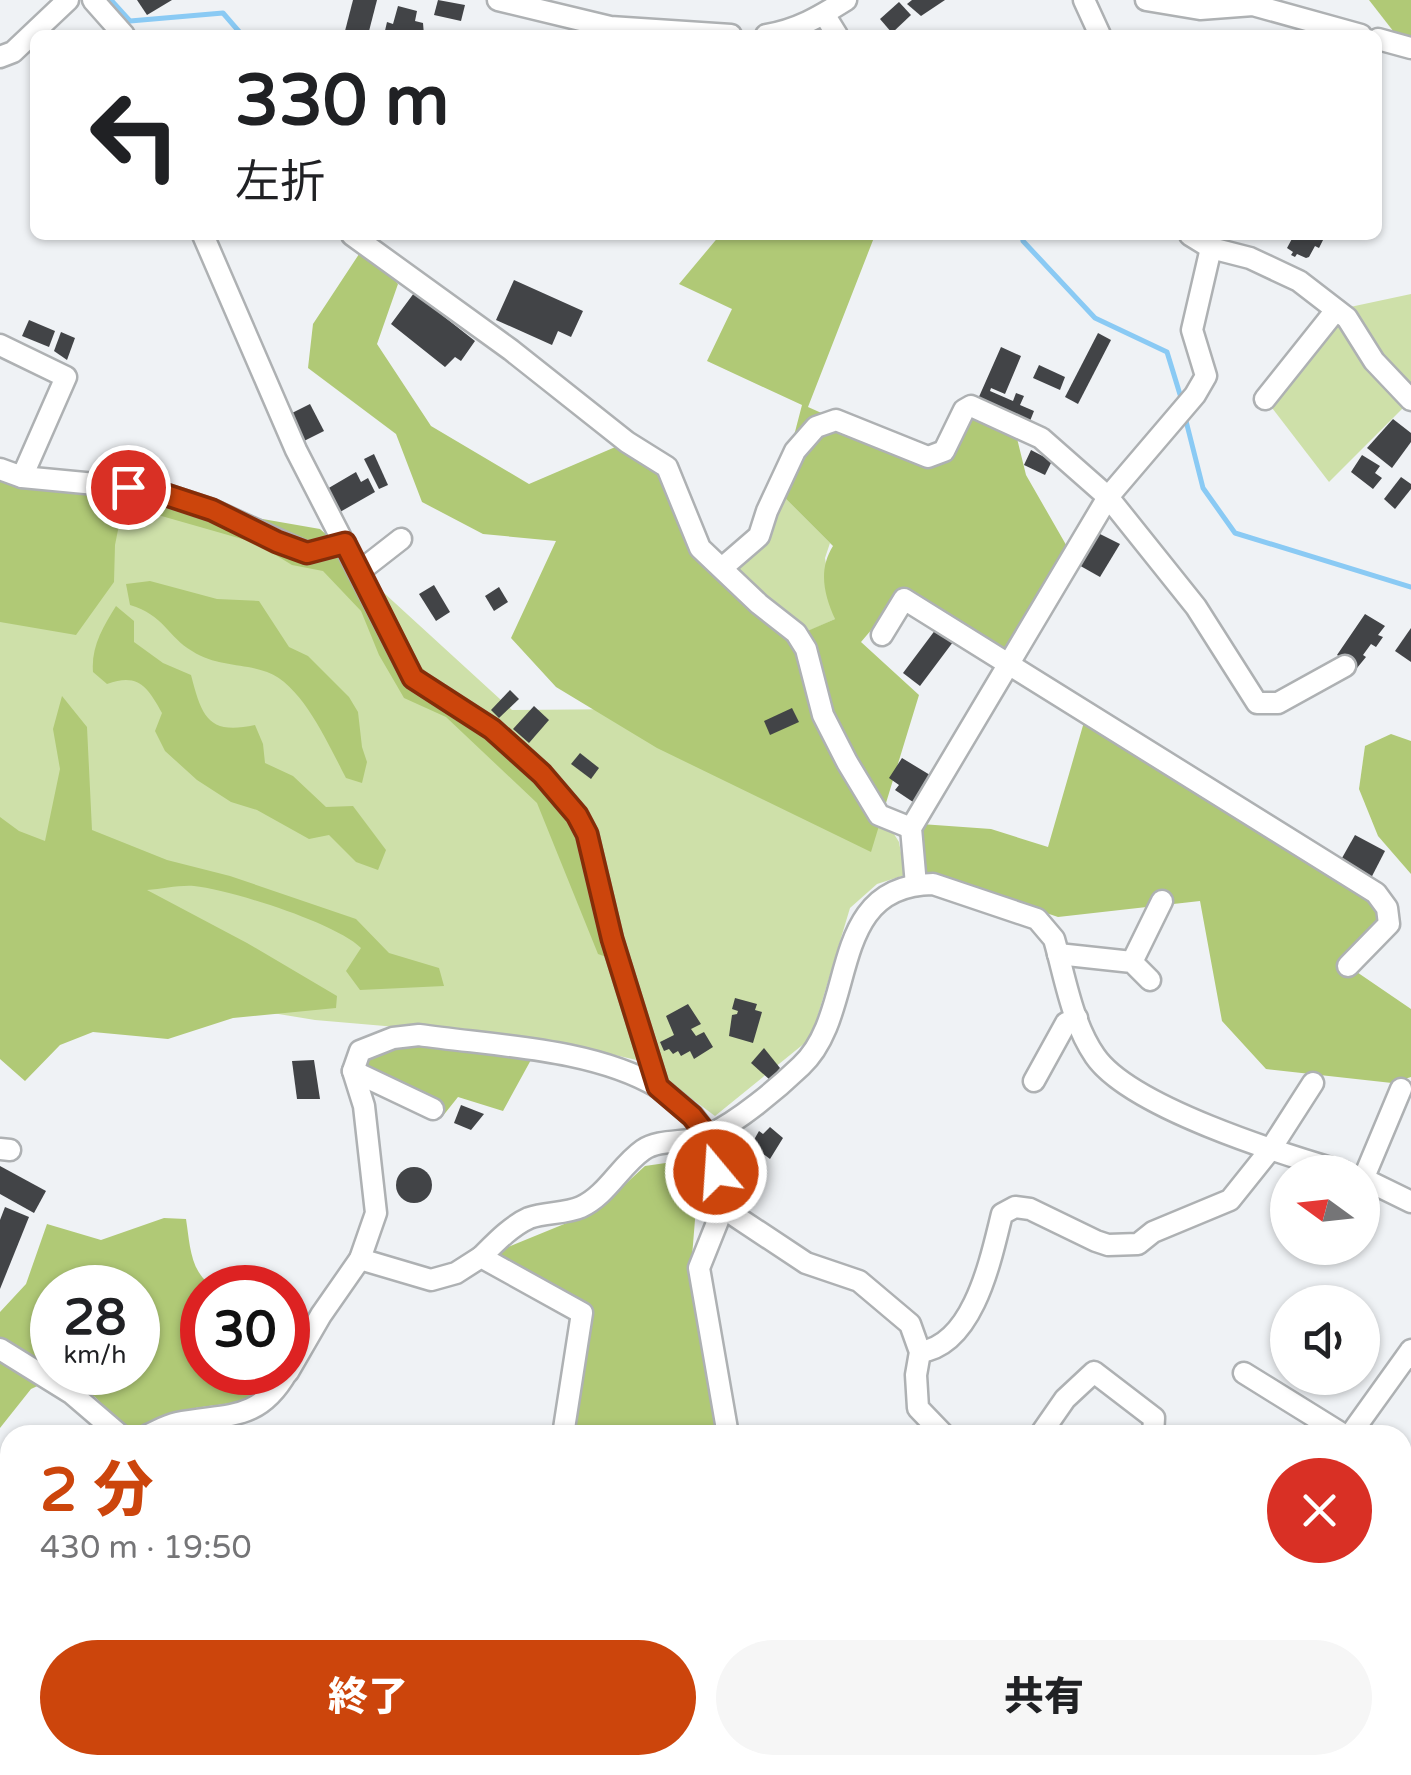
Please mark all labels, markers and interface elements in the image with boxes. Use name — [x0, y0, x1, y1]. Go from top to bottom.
text: 330 m — [235, 60, 449, 144]
icon: left — [70, 70, 200, 200]
text: 左折 — [235, 156, 325, 210]
pin — [86, 445, 171, 530]
icon: arrive — [101, 460, 156, 515]
position arrow — [664, 1120, 768, 1224]
north arrow — [1270, 1155, 1380, 1265]
map controls — [1270, 1155, 1380, 1395]
speed limit sign: 30 — [180, 1265, 310, 1395]
button: sound — [1270, 1285, 1380, 1395]
text: 28 — [64, 1288, 126, 1348]
text: km/h — [64, 1340, 126, 1370]
text: 2 分 — [40, 1455, 153, 1527]
button: close — [1267, 1458, 1372, 1563]
text: 430 m · 19:50 — [40, 1529, 252, 1567]
button: 終了 — [40, 1640, 696, 1755]
button: 共有 — [716, 1640, 1372, 1755]

